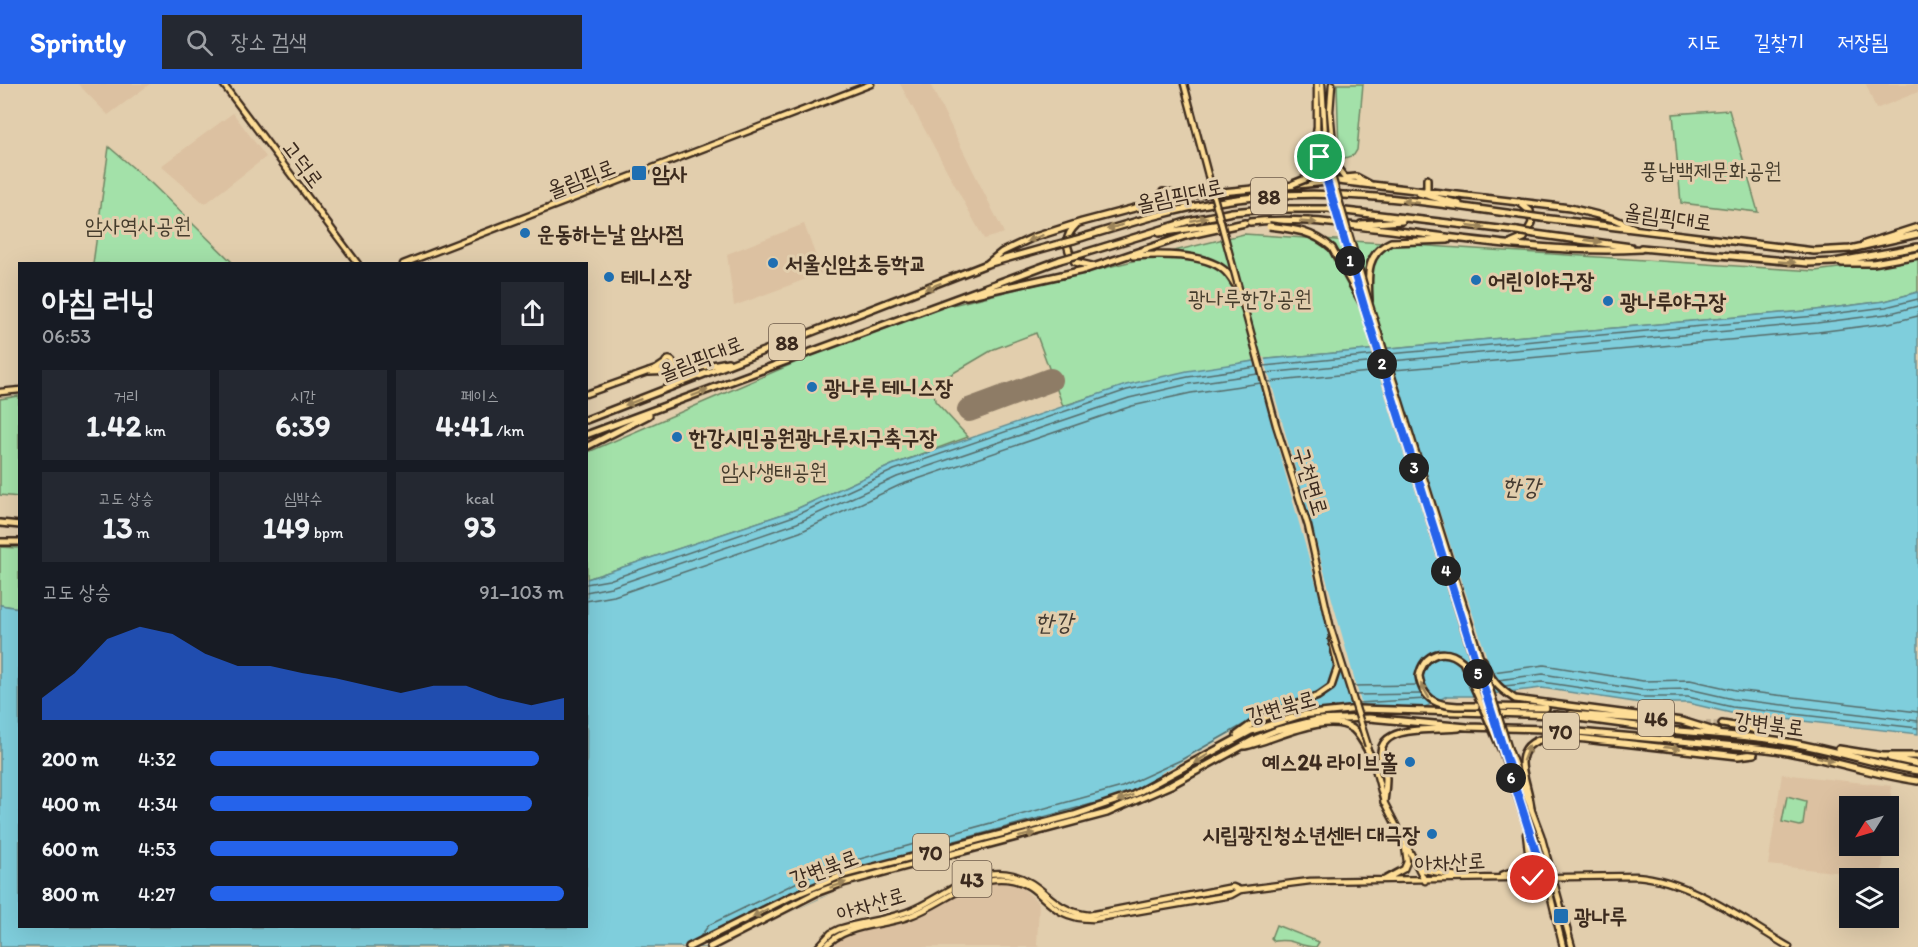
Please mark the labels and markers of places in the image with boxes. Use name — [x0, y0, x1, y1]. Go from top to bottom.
pin — [1294, 131, 1345, 182]
place label: 암사 — [652, 160, 688, 187]
marker: 암사 — [630, 164, 648, 182]
place label: 운동하는날 암사점 — [537, 220, 684, 247]
marker: 운동하는날 암사점 — [518, 226, 532, 240]
pin: 1 — [1335, 246, 1365, 276]
place label: 서울신암초등학교 — [785, 250, 927, 277]
marker: 서울신암초등학교 — [766, 256, 780, 270]
place label: 테니스장 — [621, 264, 692, 291]
place label: 어린이야구장 — [1488, 267, 1595, 294]
marker: 테니스장 — [602, 270, 616, 284]
marker: 어린이야구장 — [1469, 273, 1483, 287]
place label: 광나루야구장 — [1620, 288, 1727, 315]
marker: 광나루야구장 — [1601, 294, 1615, 308]
pin: 2 — [1367, 349, 1397, 379]
place label: 광나루 테니스장 — [824, 374, 953, 401]
marker: 광나루 테니스장 — [805, 380, 819, 394]
place label: 한강시민공원광나루지구축구장 — [688, 424, 937, 451]
marker: 한강시민공원광나루지구축구장 — [670, 430, 684, 444]
pin: 3 — [1399, 453, 1429, 483]
pin: 4 — [1431, 556, 1461, 586]
pin: 5 — [1463, 659, 1493, 689]
place label: 예스24 라이브홀 — [1262, 749, 1398, 776]
marker: 예스24 라이브홀 — [1403, 755, 1417, 769]
pin: 6 — [1496, 763, 1526, 793]
place label: 시립광진청소년센터 대극장 — [1203, 821, 1420, 848]
marker: 시립광진청소년센터 대극장 — [1425, 827, 1439, 841]
pin — [1507, 852, 1558, 903]
place label: 광나루 — [1574, 903, 1627, 930]
marker: 광나루 — [1552, 907, 1570, 925]

